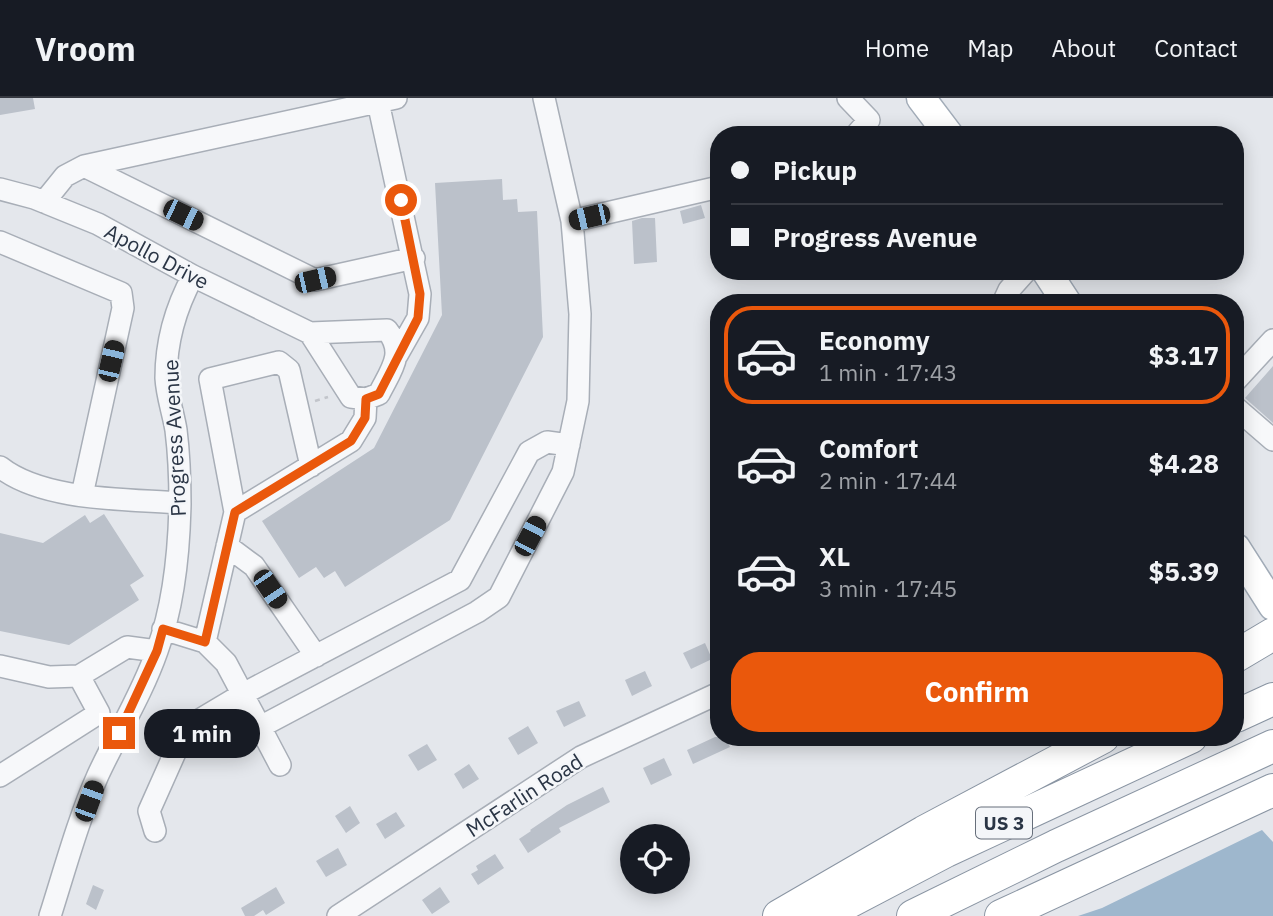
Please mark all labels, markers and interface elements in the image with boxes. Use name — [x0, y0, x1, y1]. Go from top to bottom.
text: Vroom — [35, 27, 136, 70]
text: Home — [865, 32, 929, 64]
text: Map — [967, 32, 1013, 64]
text: About — [1051, 32, 1116, 64]
text: Contact — [1154, 32, 1238, 64]
text: Pickup — [773, 153, 857, 187]
route start — [385, 184, 417, 216]
car — [160, 196, 207, 234]
car — [567, 202, 612, 232]
street label: Apollo Drive — [100, 217, 214, 295]
text: Progress Avenue — [773, 220, 977, 254]
car — [293, 265, 338, 295]
text: Economy — [819, 323, 930, 357]
icon: car — [735, 324, 798, 387]
car — [97, 338, 126, 384]
text: $3.17 — [1149, 338, 1219, 372]
text: 1 min · 17:43 — [819, 357, 957, 387]
street label: Progress Avenue — [156, 359, 192, 517]
text: Comfort — [819, 431, 918, 465]
icon: car — [735, 432, 798, 495]
text: $4.28 — [1149, 446, 1219, 480]
text: 2 min · 17:44 — [819, 465, 957, 495]
car — [511, 513, 550, 559]
text: XL — [819, 539, 850, 573]
icon: car — [735, 540, 798, 603]
text: $5.39 — [1149, 554, 1219, 588]
car — [250, 566, 291, 612]
text: 3 min · 17:45 — [819, 573, 957, 603]
button: Confirm — [731, 652, 1223, 732]
callout: 1 min — [144, 708, 259, 758]
route end — [103, 717, 135, 749]
text: 1 min — [172, 718, 232, 748]
street label: McFarlin Road — [460, 747, 588, 843]
car — [72, 778, 107, 824]
road number: US 3 — [976, 808, 1032, 838]
map controls — [620, 824, 690, 894]
button: locate — [620, 824, 690, 894]

